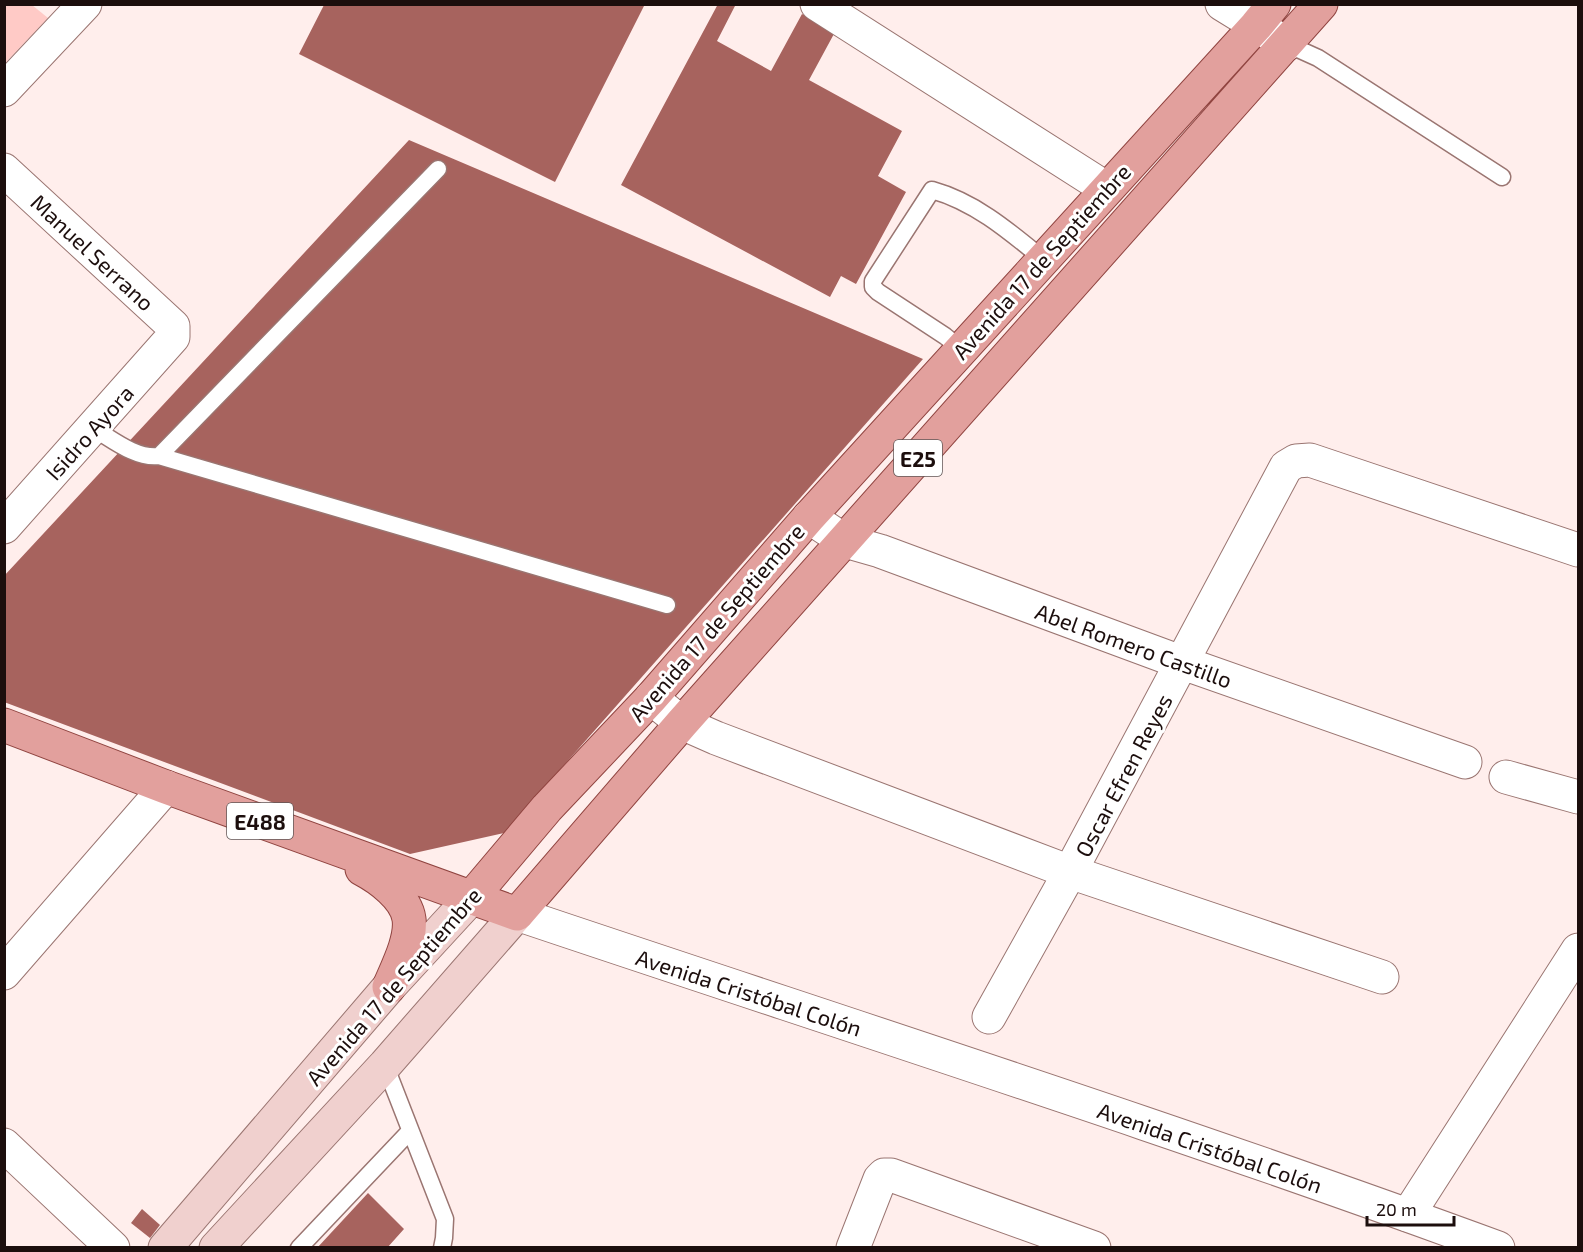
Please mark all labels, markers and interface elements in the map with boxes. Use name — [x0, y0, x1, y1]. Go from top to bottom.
street label: Avenida 17 de Septiembre — [947, 158, 1135, 364]
street label: Manuel Serrano — [26, 188, 160, 316]
street label: Isidro Ayora — [40, 379, 138, 485]
road number: E25 — [894, 440, 942, 476]
street label: Avenida 17 de Septiembre — [623, 518, 809, 726]
street label: Abel Romero Castillo — [1032, 597, 1236, 693]
street label: Oscar Efren Reyes — [1069, 689, 1177, 861]
road number: E488 — [227, 803, 293, 839]
street label: Avenida 17 de Septiembre — [300, 882, 486, 1090]
street label: Avenida Cristóbal Colón — [633, 943, 865, 1041]
street label: Avenida Cristóbal Colón — [1094, 1096, 1326, 1198]
scale bar — [1367, 1189, 1454, 1227]
text: 20 m — [1376, 1198, 1417, 1220]

